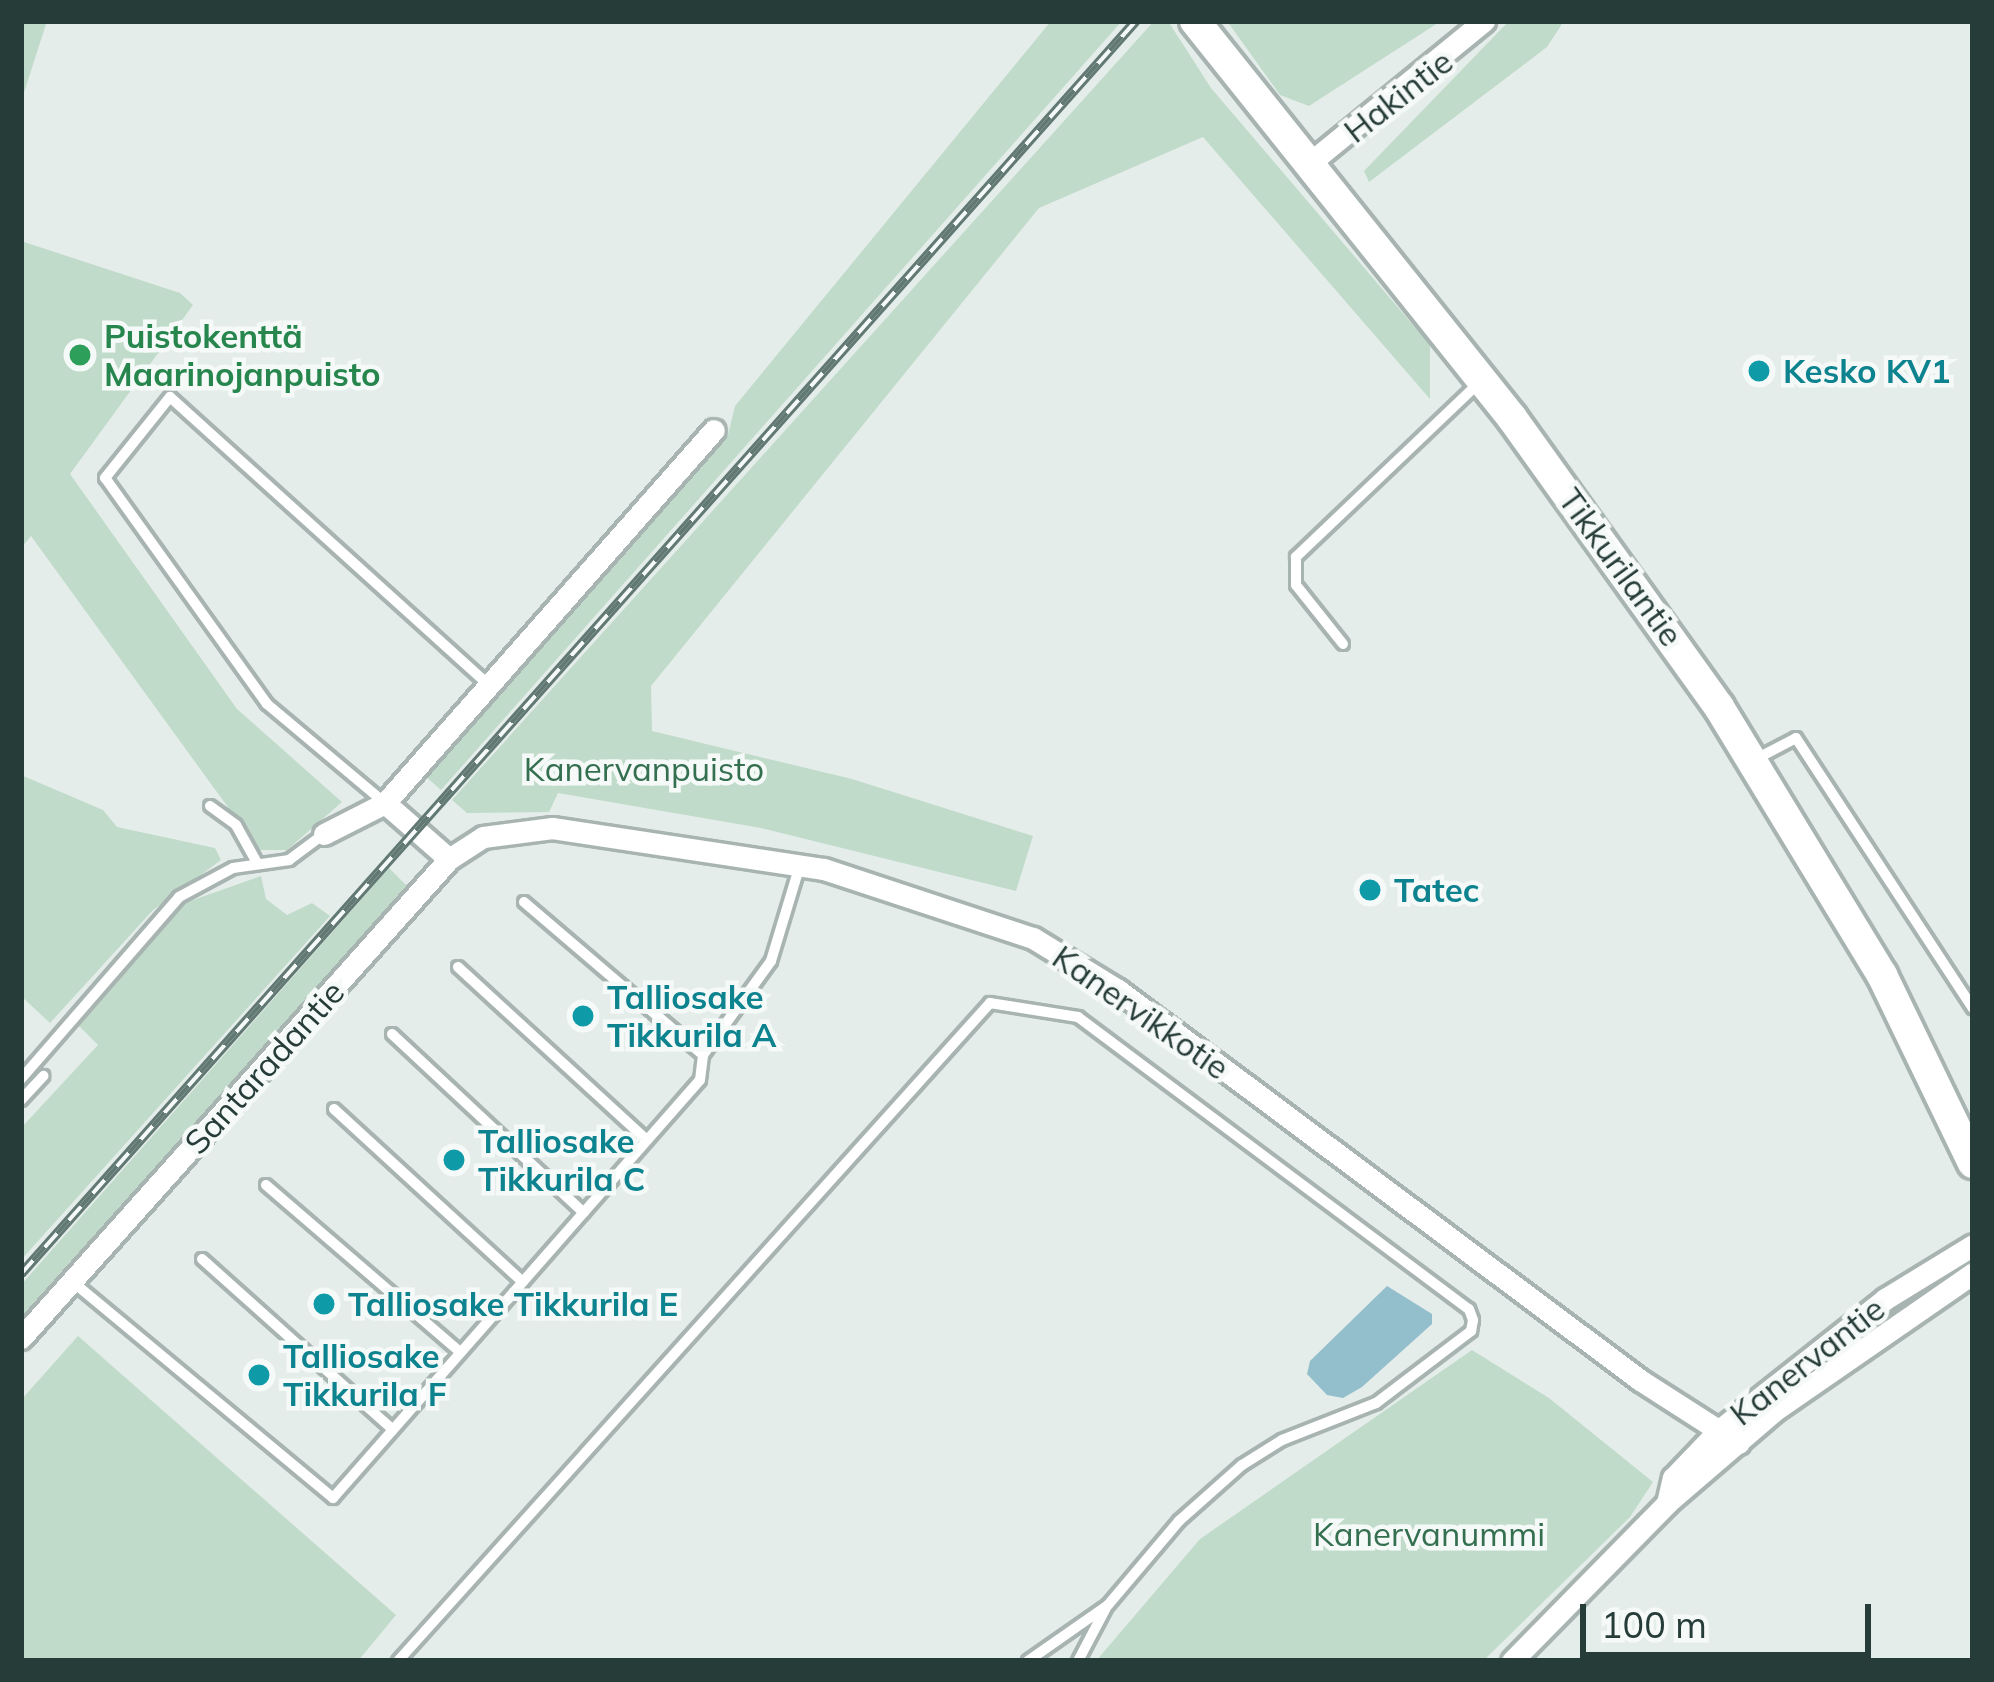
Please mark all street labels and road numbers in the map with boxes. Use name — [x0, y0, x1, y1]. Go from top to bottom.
street label: Hakintie — [1336, 41, 1460, 151]
street label: Tikkurilantie — [1551, 481, 1691, 653]
street label: Kanervikkotie — [1045, 937, 1237, 1087]
street label: Santaradantie — [176, 972, 352, 1162]
street label: Kanervantie — [1722, 1289, 1892, 1433]

